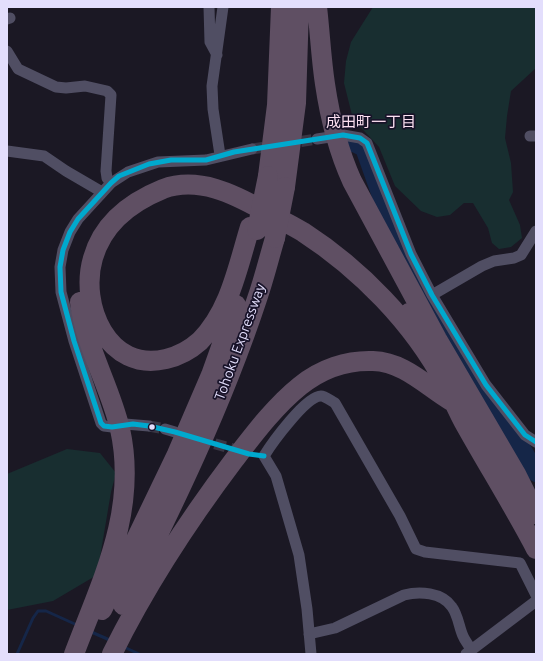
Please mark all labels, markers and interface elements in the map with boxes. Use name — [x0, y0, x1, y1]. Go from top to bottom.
district label: 成田町一丁目 — [326, 113, 416, 131]
street label: Tohoku Expressway — [211, 281, 269, 403]
unlabelled marker — [147, 422, 157, 432]

